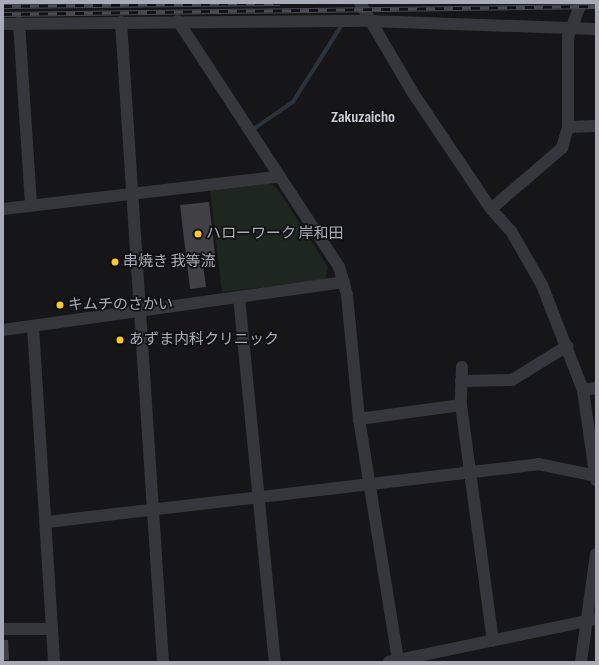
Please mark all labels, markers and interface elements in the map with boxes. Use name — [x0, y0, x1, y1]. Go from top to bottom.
district label: Zakuzaicho — [331, 108, 395, 128]
place label: ハローワーク 岸和田 — [206, 225, 343, 243]
marker: ハローワーク 岸和田 — [193, 229, 203, 239]
place label: 串焼き 我等流 — [123, 253, 215, 271]
marker: 串焼き 我等流 — [110, 257, 120, 267]
place label: キムチのさかい — [68, 296, 173, 314]
marker: キムチのさかい — [55, 300, 65, 310]
place label: あずま内科クリニック — [129, 331, 279, 349]
marker: あずま内科クリニック — [114, 334, 126, 346]

